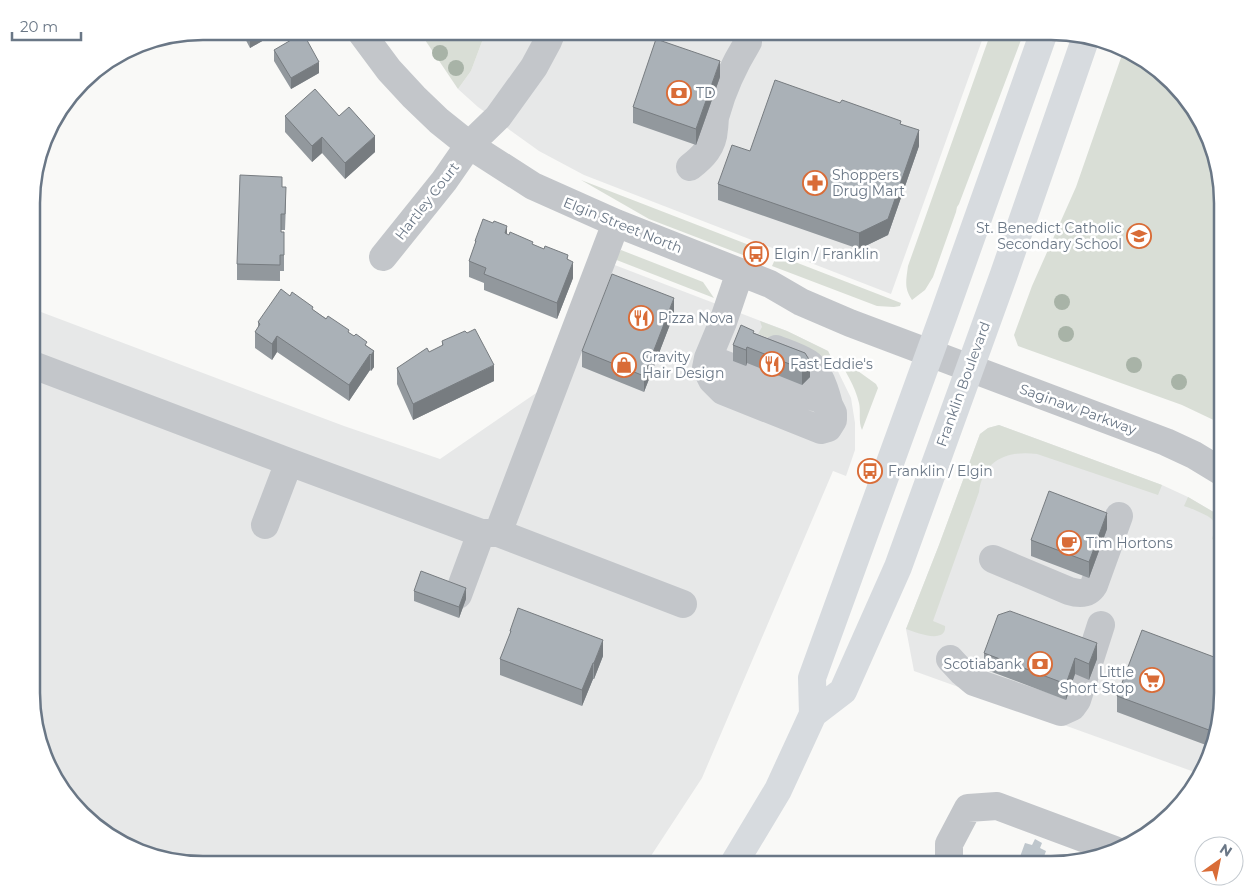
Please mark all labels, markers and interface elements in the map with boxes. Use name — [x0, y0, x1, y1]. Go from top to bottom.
scale bar — [12, 10, 81, 42]
text: 20 m — [20, 17, 58, 36]
bank icon: TD — [666, 80, 692, 106]
place label: TD — [696, 84, 716, 102]
street label: Hartley Court — [391, 158, 463, 244]
place label: Shoppers Drug Mart — [832, 166, 905, 200]
pharmacy icon: Shoppers Drug Mart — [802, 170, 828, 196]
street label: Elgin Street North — [561, 193, 685, 257]
place label: St. Benedict Catholic Secondary School — [976, 219, 1122, 253]
school or university icon: St. Benedict Catholic Secondary School — [1126, 223, 1152, 249]
bus stop icon: Elgin / Franklin — [743, 241, 769, 267]
place label: Elgin / Franklin — [774, 245, 879, 263]
restaurant icon: Pizza Nova — [628, 305, 654, 331]
place label: Pizza Nova — [658, 309, 734, 327]
street label: Franklin Boulevard — [932, 319, 994, 449]
place label: Gravity Hair Design — [642, 348, 724, 382]
restaurant icon: Fast Eddie's — [759, 351, 785, 377]
shop icon: Gravity Hair Design — [611, 352, 637, 378]
place label: Fast Eddie's — [790, 355, 873, 373]
street label: Saginaw Parkway — [1017, 380, 1139, 439]
bus stop icon: Franklin / Elgin — [857, 458, 883, 484]
place label: Franklin / Elgin — [888, 462, 993, 480]
cafe icon: Tim Hortons — [1056, 530, 1082, 556]
place label: Tim Hortons — [1086, 534, 1173, 552]
bank icon: Scotiabank — [1027, 651, 1053, 677]
place label: Scotiabank — [944, 655, 1023, 673]
place label: Little Short Stop — [1060, 663, 1134, 697]
supermarket icon: Little Short Stop — [1139, 667, 1165, 693]
north arrow — [1194, 836, 1244, 886]
text: N — [1216, 839, 1236, 861]

